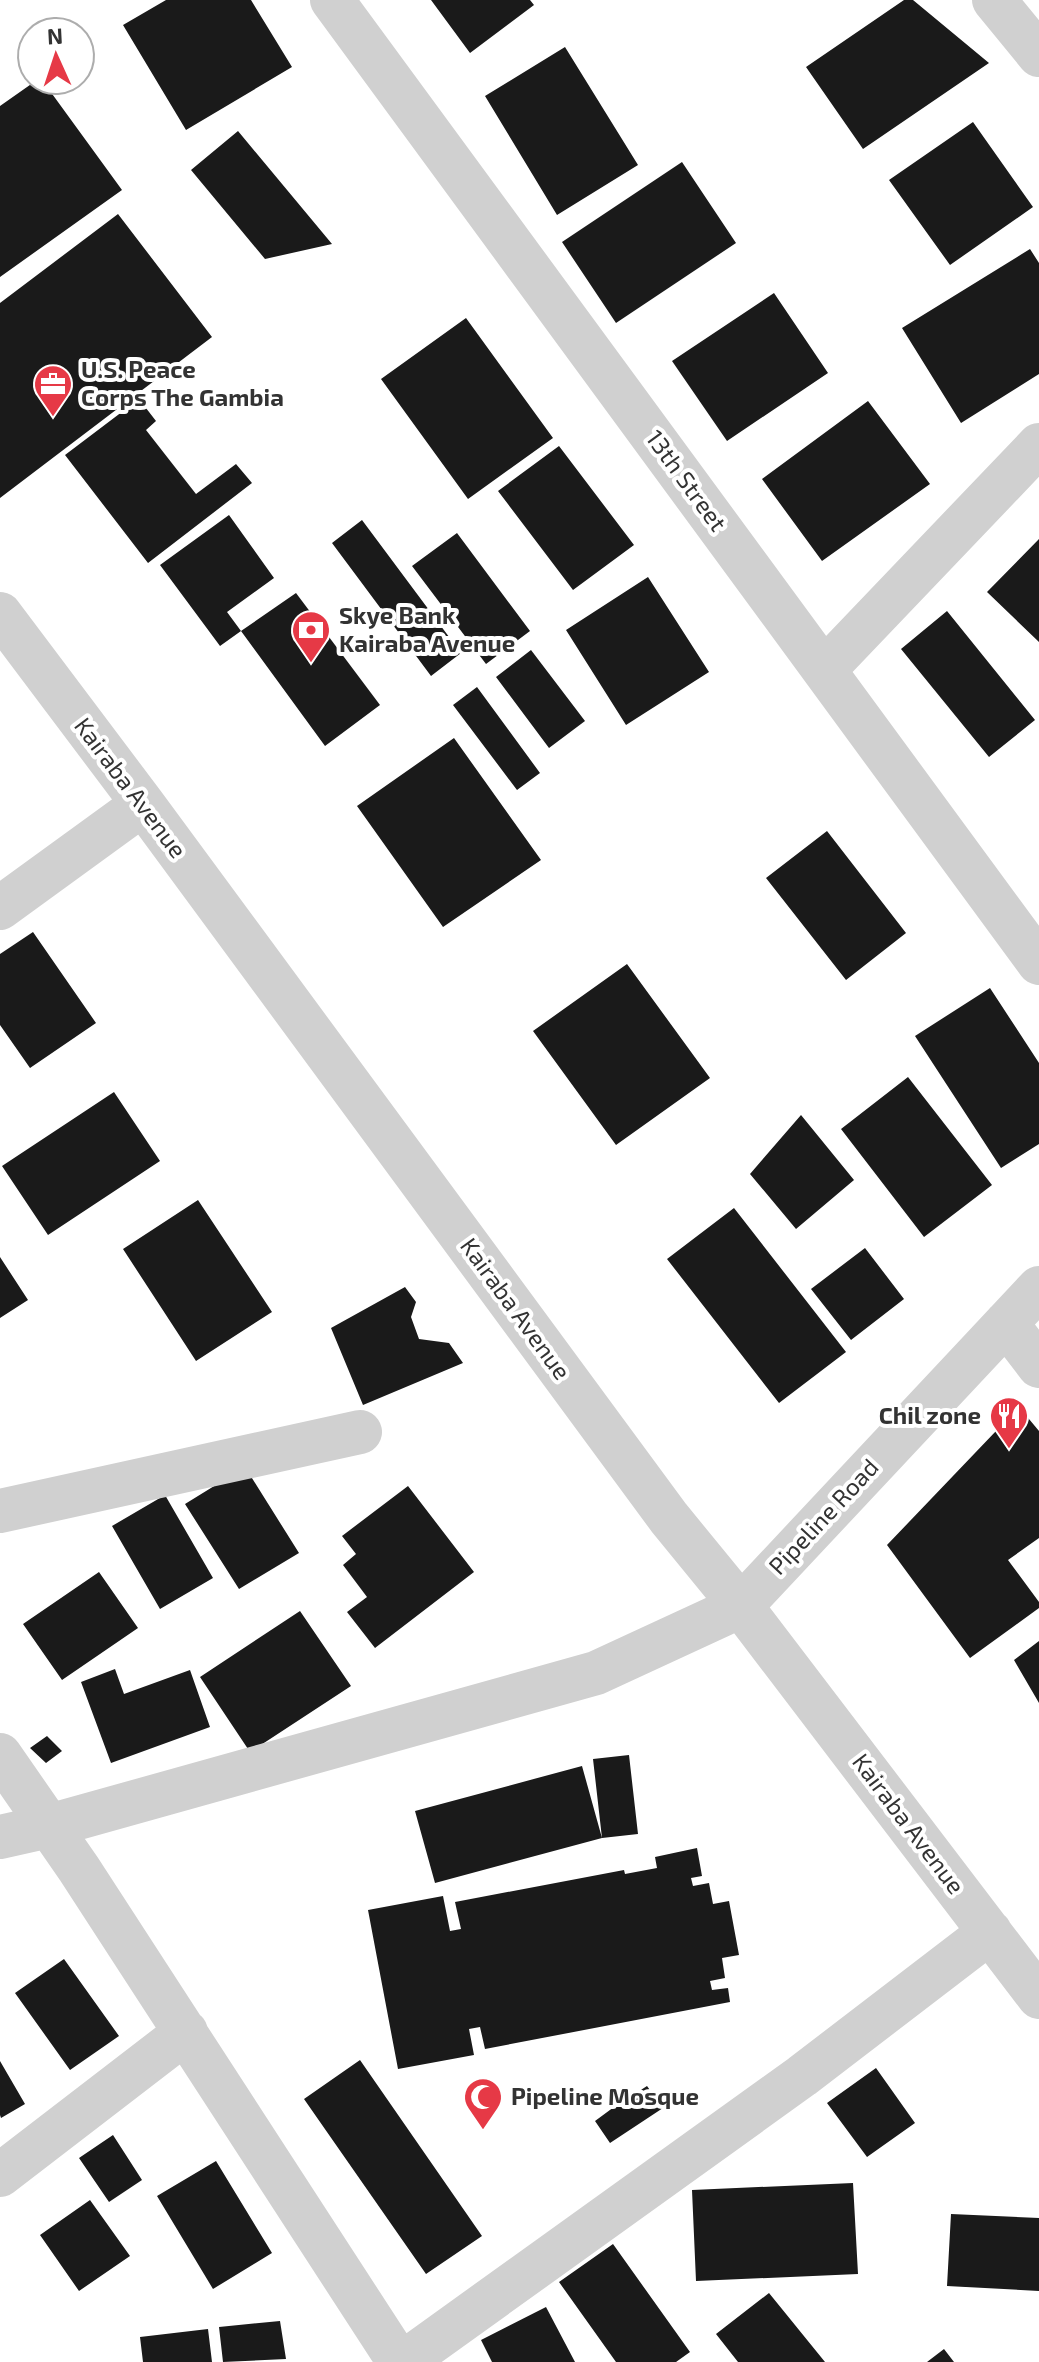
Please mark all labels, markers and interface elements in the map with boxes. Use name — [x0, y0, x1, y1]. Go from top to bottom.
north arrow — [16, 16, 96, 96]
text: N — [46, 22, 64, 48]
place label: U.S. Peace Corps The Gambia — [81, 354, 284, 411]
office icon: U.S. Peace Corps The Gambia — [32, 363, 74, 418]
street label: 13th Street — [641, 424, 734, 536]
place label: Skye Bank Kairaba Avenue — [339, 600, 515, 657]
bank icon: Skye Bank Kairaba Avenue — [290, 609, 332, 664]
street label: Kairaba Avenue — [69, 711, 193, 863]
street label: Kairaba Avenue — [455, 1232, 577, 1385]
restaurant icon: Chil zone — [988, 1395, 1030, 1450]
place label: Chil zone — [879, 1400, 981, 1429]
street label: Pipeline Road — [762, 1452, 884, 1580]
street label: Kairaba Avenue — [847, 1747, 971, 1899]
mosque icon: Pipeline Mosque — [462, 2076, 504, 2131]
place label: Pipeline Mosque — [511, 2081, 699, 2110]

